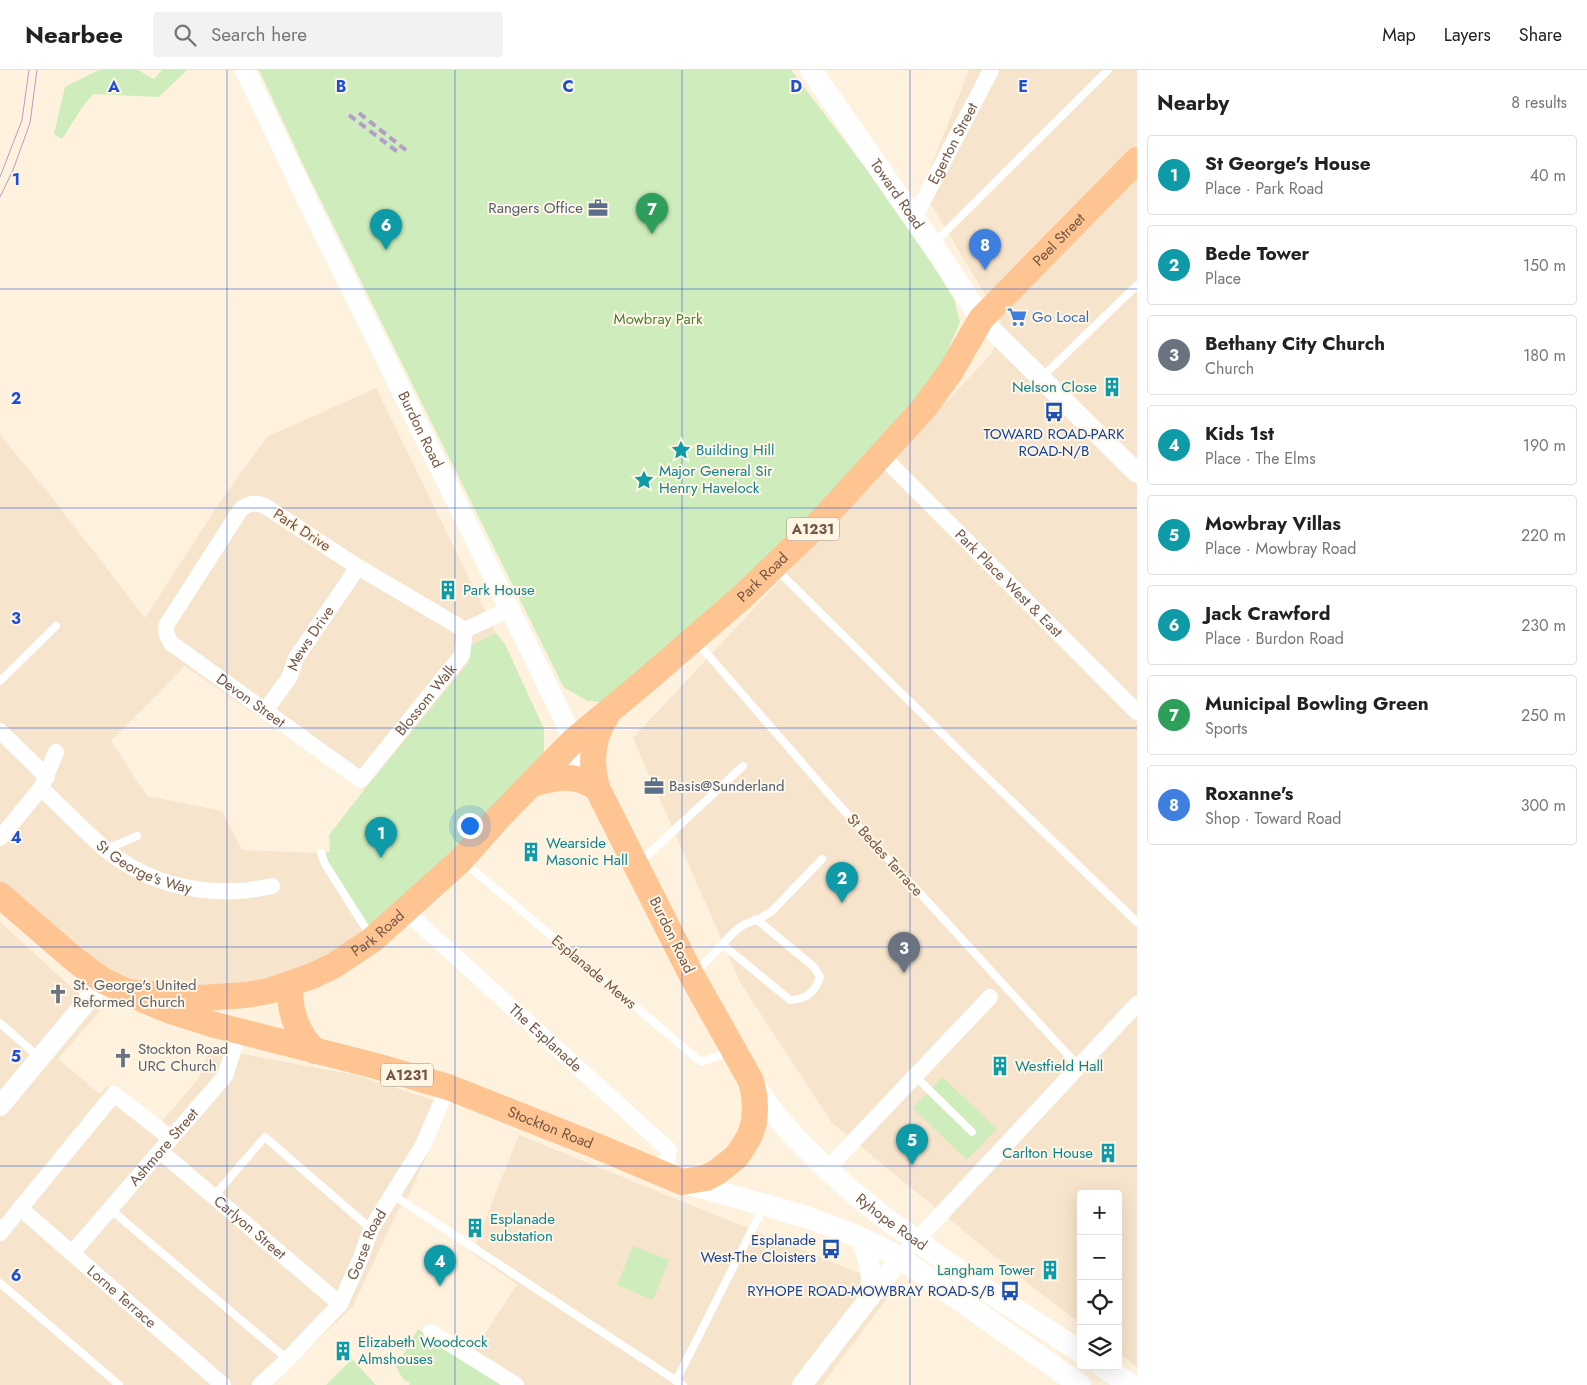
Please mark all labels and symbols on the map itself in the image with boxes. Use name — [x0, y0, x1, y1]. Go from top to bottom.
text: A — [107, 75, 120, 98]
text: B — [336, 75, 346, 98]
text: C — [562, 75, 574, 98]
text: D — [790, 75, 802, 98]
text: E — [1018, 75, 1028, 98]
street label: Egerton Street — [922, 98, 983, 188]
street label: Toward Road — [865, 154, 929, 234]
text: 1 — [12, 168, 20, 191]
pin: 7 — [636, 193, 668, 234]
place label: Rangers Office — [488, 197, 583, 219]
office icon: Rangers Office — [587, 197, 609, 219]
street label: Peel Street — [1027, 208, 1090, 271]
pin: 6 — [370, 209, 402, 250]
pin: 8 — [969, 229, 1001, 270]
supermarket icon: Go Local — [1006, 306, 1028, 328]
place label: Go Local — [1032, 306, 1089, 328]
park label: Mowbray Park — [614, 308, 703, 330]
place label: Nelson Close — [1012, 376, 1097, 398]
building icon: Nelson Close — [1101, 376, 1123, 398]
text: 2 — [11, 387, 21, 410]
street label: Burdon Road — [392, 387, 449, 471]
bus stop icon: TOWARD ROAD-PARK ROAD-N/B — [1043, 401, 1065, 423]
place label: TOWARD ROAD-PARK ROAD-N/B — [984, 423, 1125, 462]
place icon: Building Hill — [670, 439, 692, 461]
place label: Building Hill — [696, 439, 775, 461]
place label: Major General Sir Henry Havelock — [659, 460, 773, 499]
place icon: Major General Sir Henry Havelock — [633, 469, 655, 491]
street label: Park Drive — [269, 503, 335, 557]
road number: A1231 — [787, 518, 839, 540]
street label: Park Place West & East — [950, 524, 1068, 643]
street label: Park Road — [732, 547, 793, 607]
building icon: Park House — [437, 579, 459, 601]
place label: Park House — [463, 579, 535, 601]
street label: Mews Drive — [281, 601, 340, 674]
text: 3 — [11, 607, 21, 630]
street label: Blossom Walk — [390, 659, 462, 741]
street label: Devon Street — [212, 668, 290, 733]
office icon: Basis@Sunderland — [643, 775, 665, 797]
place label: Basis@Sunderland — [669, 775, 785, 797]
street label: St Bedes Terrace — [842, 809, 928, 902]
your location — [457, 813, 483, 839]
pin: 1 — [365, 817, 397, 858]
text: 4 — [10, 826, 22, 849]
place label: Wearside Masonic Hall — [546, 832, 628, 871]
street label: St George's Way — [91, 835, 194, 899]
building icon: Wearside Masonic Hall — [520, 841, 542, 863]
pin: 2 — [826, 862, 858, 903]
street label: Burdon Road — [644, 893, 700, 977]
street label: Park Road — [347, 905, 409, 962]
street label: Esplanade Mews — [547, 930, 641, 1014]
pin: 3 — [888, 932, 920, 973]
place label: St. George's United Reformed Church — [73, 974, 196, 1013]
church icon: St. George's United Reformed Church — [47, 983, 69, 1005]
street label: The Esplanade — [504, 999, 587, 1077]
place label: Stockton Road URC Church — [138, 1038, 228, 1077]
text: 5 — [11, 1045, 21, 1068]
church icon: Stockton Road URC Church — [112, 1047, 134, 1069]
building icon: Westfield Hall — [989, 1055, 1011, 1077]
place label: Westfield Hall — [1015, 1055, 1103, 1077]
road number: A1231 — [381, 1064, 433, 1086]
street label: Stockton Road — [504, 1101, 596, 1155]
street label: Ashmore Street — [124, 1103, 204, 1191]
pin: 5 — [896, 1124, 928, 1165]
place label: Carlton House — [1002, 1142, 1093, 1164]
building icon: Carlton House — [1097, 1142, 1119, 1164]
street label: Ryhope Road — [851, 1188, 932, 1256]
street label: Carlyon Street — [209, 1190, 291, 1265]
street label: Gorse Road — [341, 1205, 392, 1284]
place label: Esplanade substation — [490, 1208, 555, 1247]
building icon: Esplanade substation — [464, 1217, 486, 1239]
place label: Esplanade West-The Cloisters — [700, 1229, 816, 1268]
bus stop icon: Esplanade West-The Cloisters — [820, 1238, 842, 1260]
pin: 4 — [424, 1245, 456, 1286]
place label: Langham Tower — [937, 1259, 1036, 1281]
building icon: Langham Tower — [1039, 1259, 1061, 1281]
street label: Lorne Terrace — [82, 1260, 162, 1333]
text: 6 — [11, 1264, 21, 1287]
place label: RYHOPE ROAD-MOWBRAY ROAD-S/B — [747, 1280, 995, 1302]
bus stop icon: RYHOPE ROAD-MOWBRAY ROAD-S/B — [999, 1280, 1021, 1302]
place label: Elizabeth Woodcock Almshouses — [358, 1331, 488, 1370]
building icon: Elizabeth Woodcock Almshouses — [332, 1340, 354, 1362]

